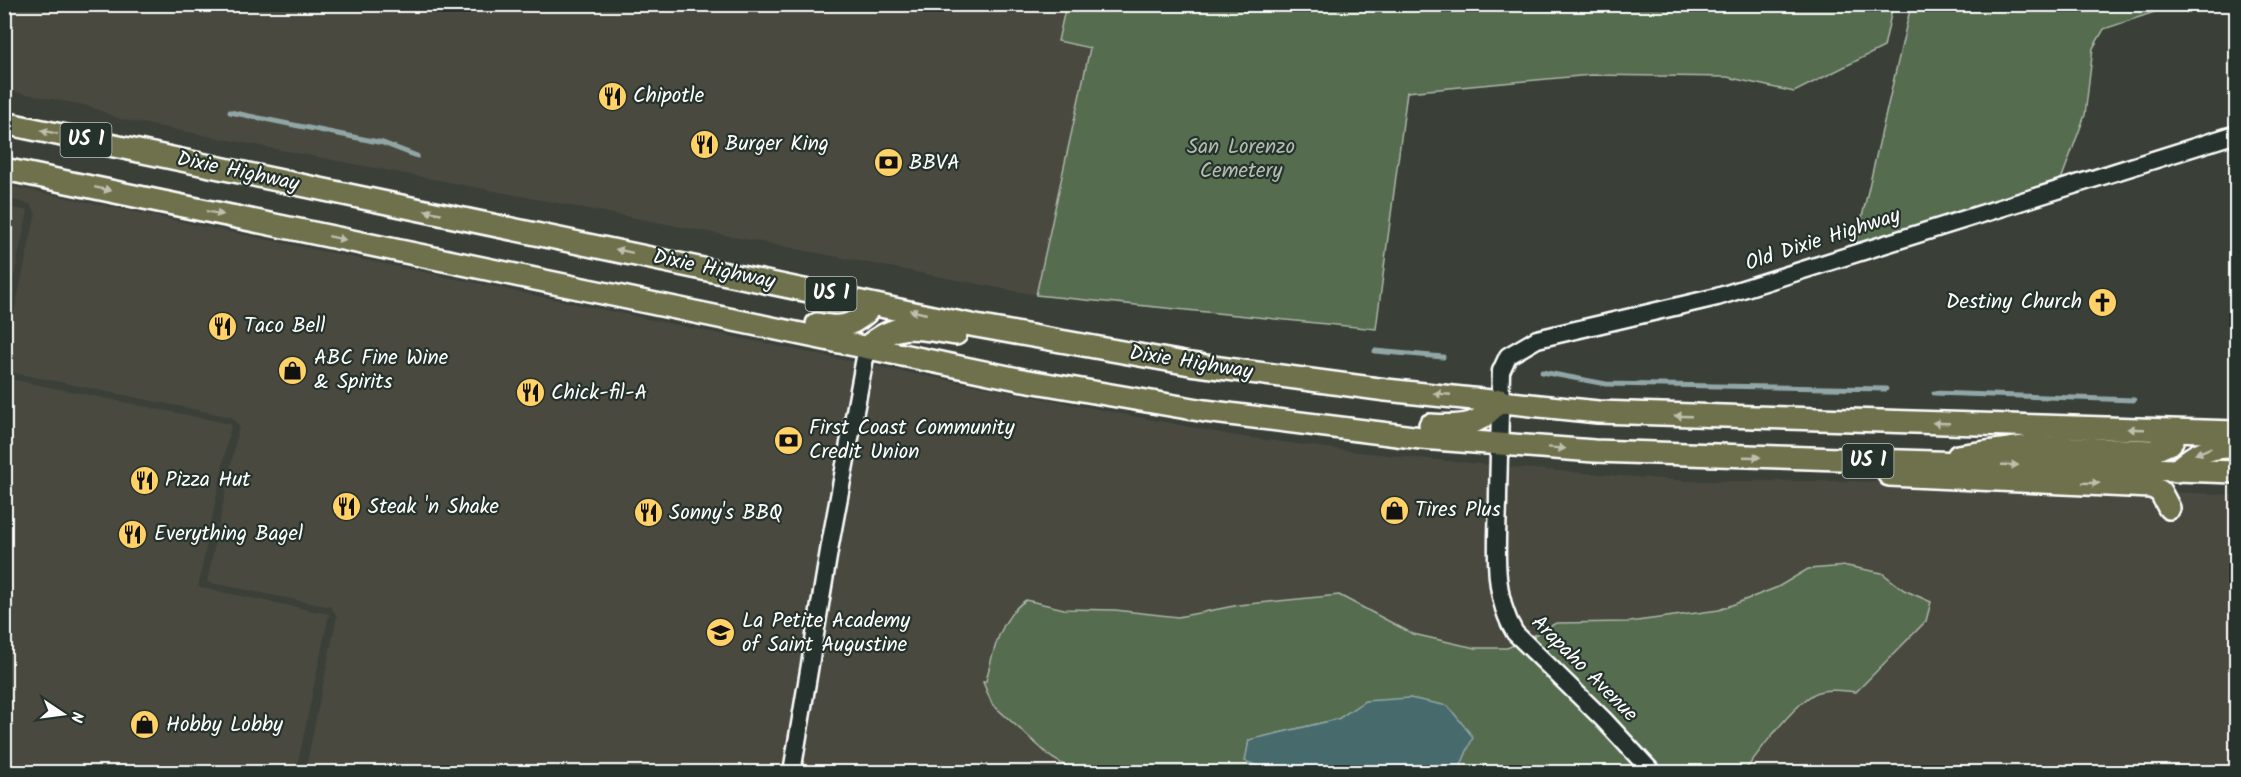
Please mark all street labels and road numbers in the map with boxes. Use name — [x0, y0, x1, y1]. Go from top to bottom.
road number: US 1 — [60, 123, 112, 157]
street label: Dixie Highway — [174, 143, 302, 201]
street label: Old Dixie Highway — [1741, 199, 1905, 281]
street label: Dixie Highway — [650, 241, 778, 299]
road number: US 1 — [806, 277, 856, 311]
street label: Dixie Highway — [1127, 337, 1255, 389]
road number: US 1 — [1842, 444, 1894, 478]
street label: Arapaho Avenue — [1523, 608, 1646, 731]

